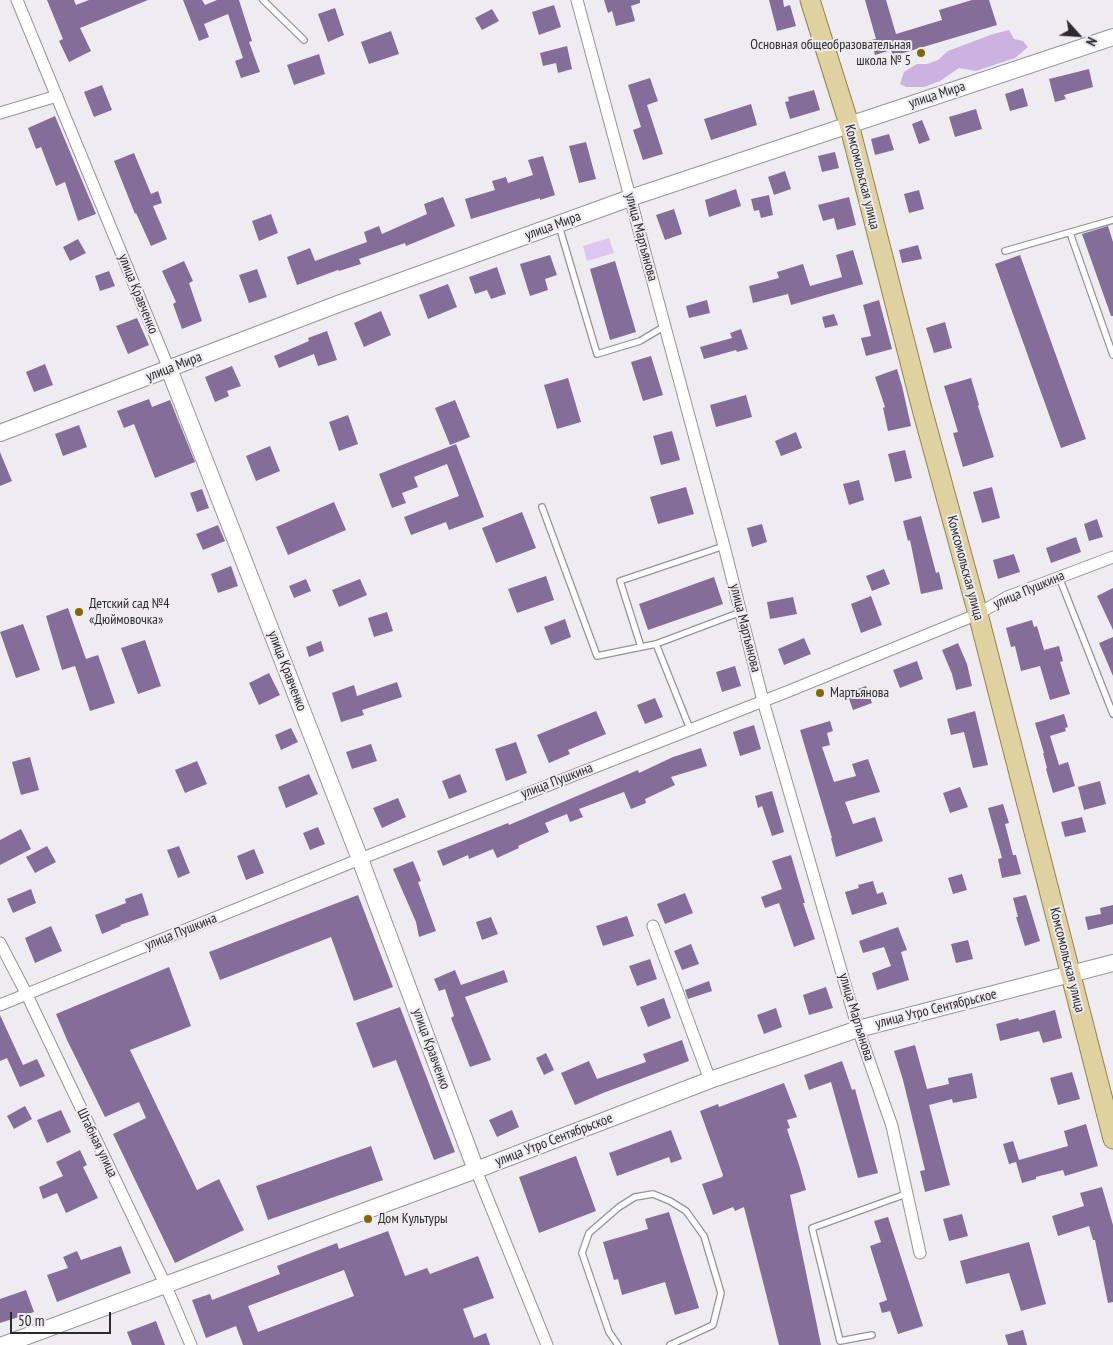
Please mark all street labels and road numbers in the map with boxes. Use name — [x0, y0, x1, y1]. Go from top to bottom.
street label: улица Мира — [907, 78, 967, 112]
street label: Комсомольская улица — [841, 123, 883, 231]
street label: улица Мартьянова — [621, 191, 661, 283]
street label: улица Мира — [523, 208, 583, 244]
street label: улица Кравченко — [114, 252, 162, 336]
street label: улица Мира — [144, 349, 204, 385]
street label: Комсомольская улица — [943, 514, 987, 622]
street label: улица Пушкина — [991, 567, 1067, 613]
street label: улица Мартьянова — [726, 582, 764, 674]
street label: улица Кравченко — [264, 628, 310, 714]
street label: улица Пушкина — [519, 760, 595, 802]
street label: Комсомольская улица — [1046, 906, 1088, 1014]
street label: улица Пушкина — [143, 910, 219, 954]
street label: улица Мартьянова — [835, 971, 877, 1063]
street label: улица Утро Сентябрьское — [874, 986, 998, 1032]
street label: улица Кравченко — [409, 1006, 453, 1092]
street label: Штабная улица — [73, 1106, 121, 1180]
street label: улица Утро Сентябрьское — [493, 1110, 615, 1170]

